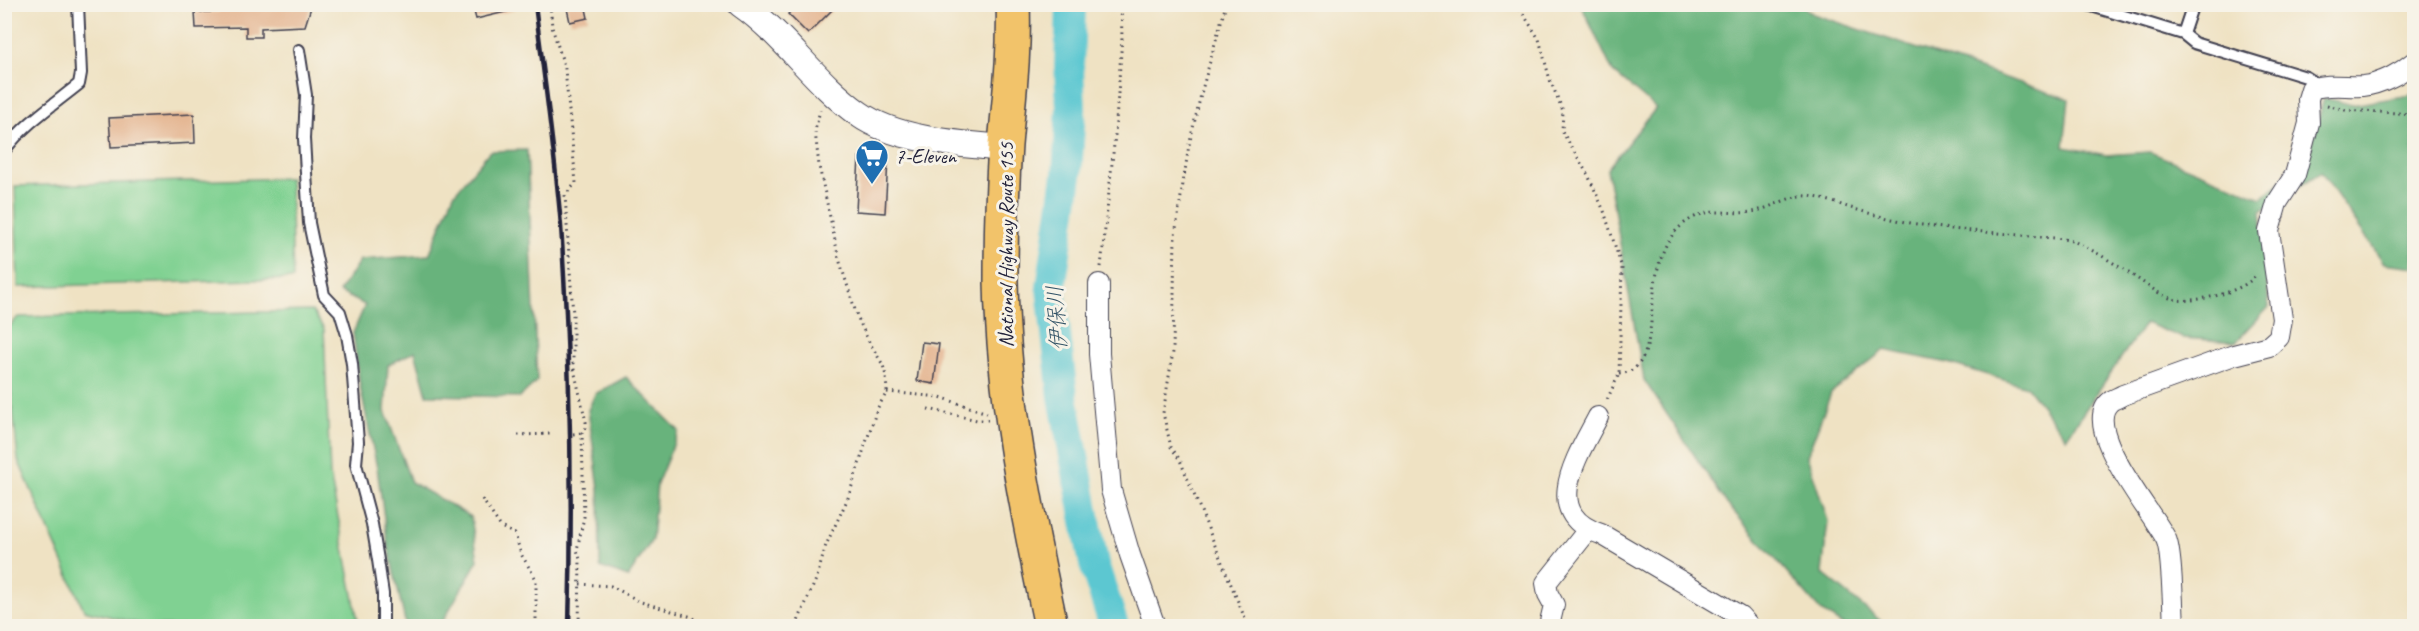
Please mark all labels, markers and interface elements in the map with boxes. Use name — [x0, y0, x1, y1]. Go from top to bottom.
supermarket icon: 7-Eleven — [854, 138, 890, 185]
street label: National Highway Route 155 — [993, 141, 1019, 348]
place label: 7-Eleven — [895, 143, 958, 169]
water label: 伊保川 — [1041, 284, 1073, 352]

